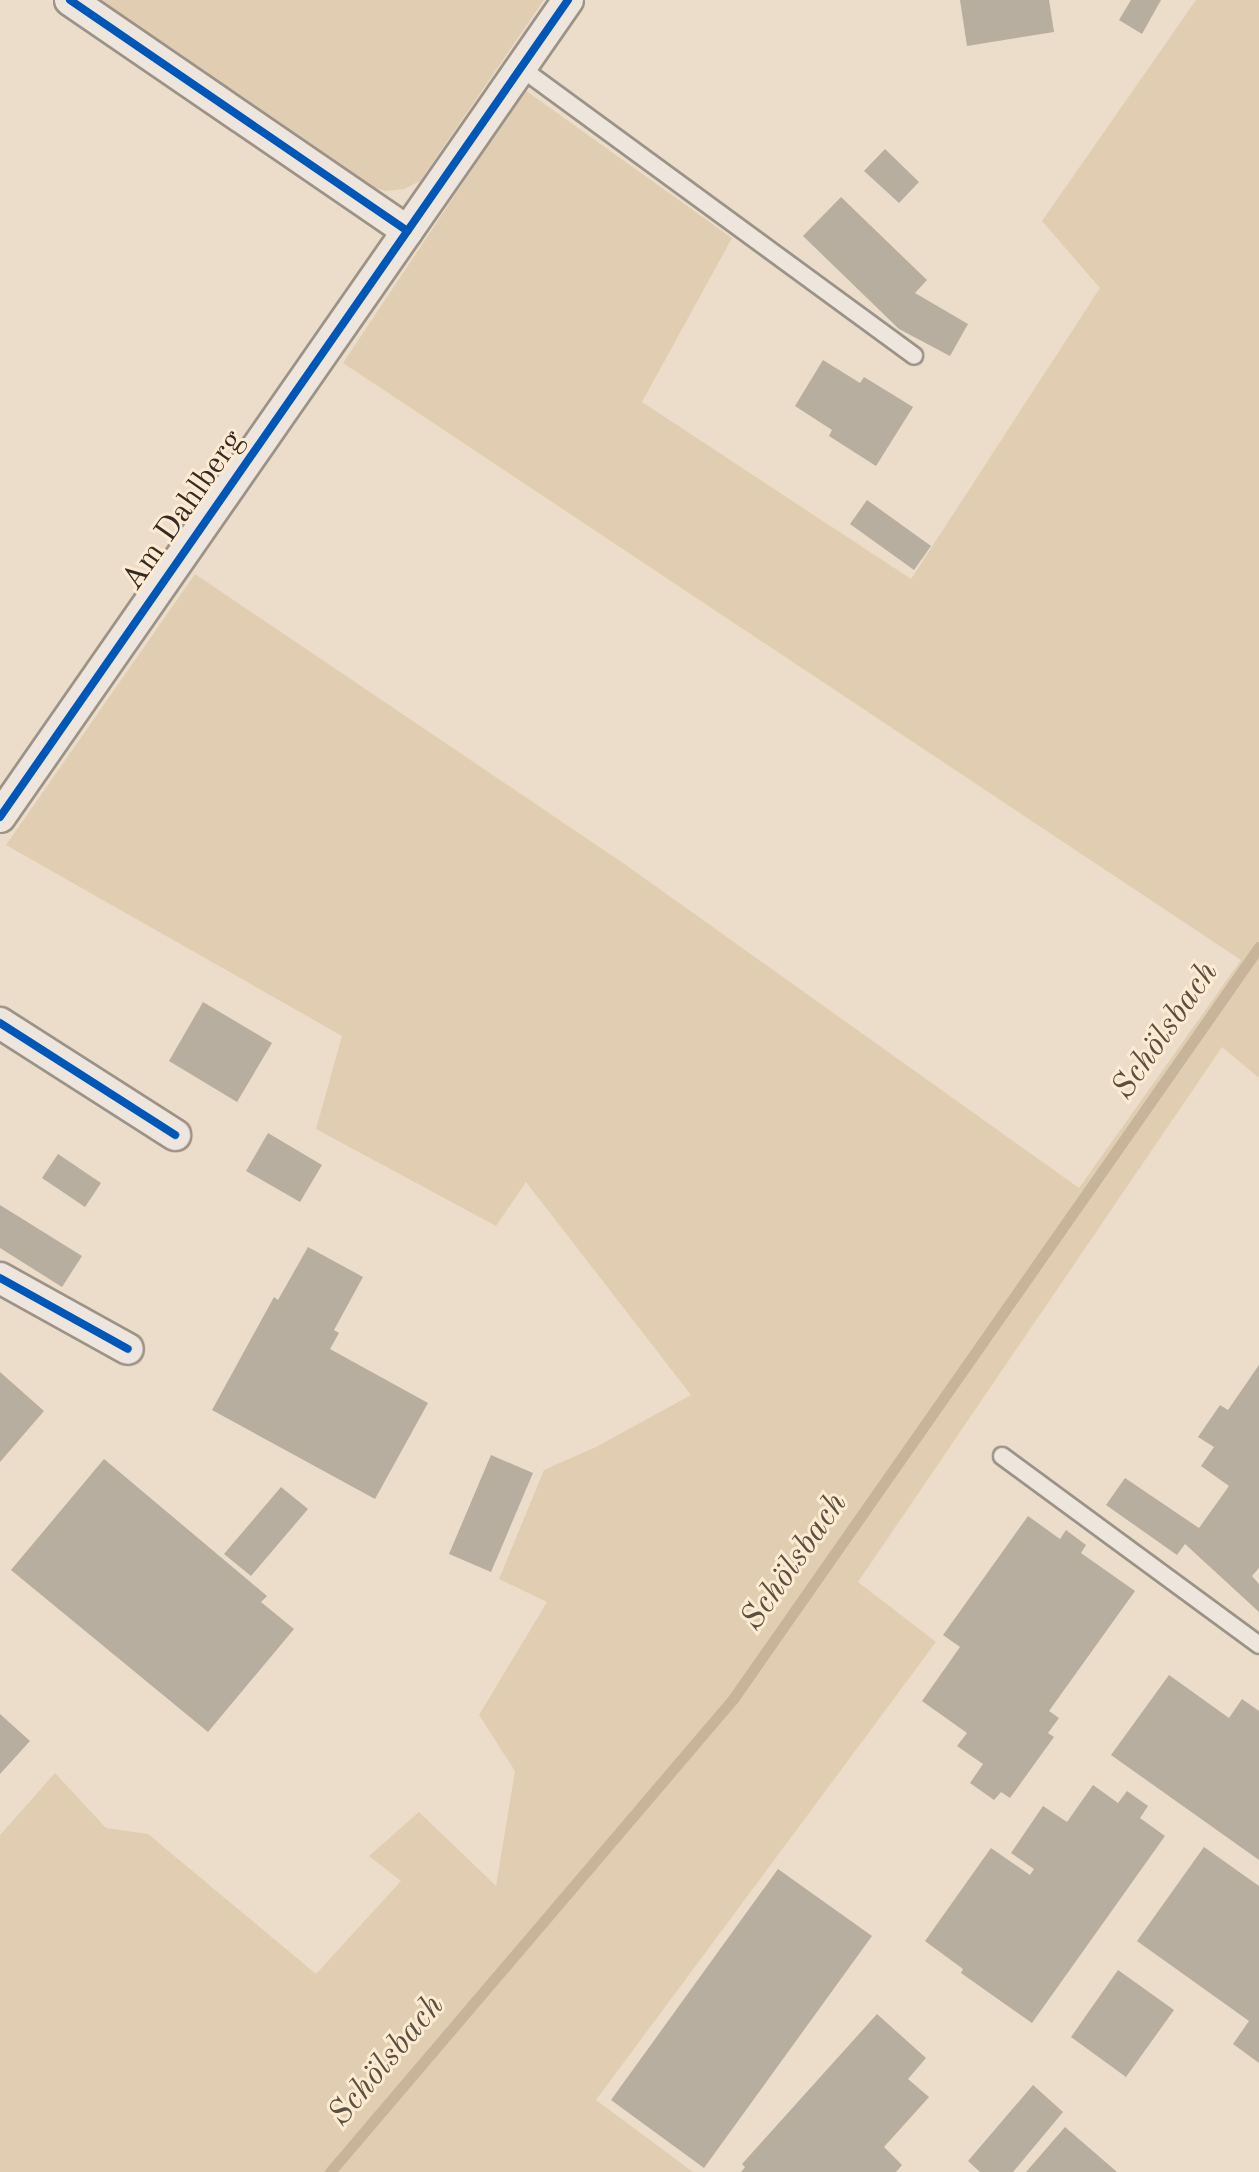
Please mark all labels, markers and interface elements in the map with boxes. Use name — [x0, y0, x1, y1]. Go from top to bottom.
street label: Am Dahlberg — [115, 423, 253, 599]
water label: Schölsbach — [1104, 954, 1228, 1108]
water label: Schölsbach — [733, 1485, 857, 1639]
water label: Schölsbach — [320, 1987, 454, 2135]

